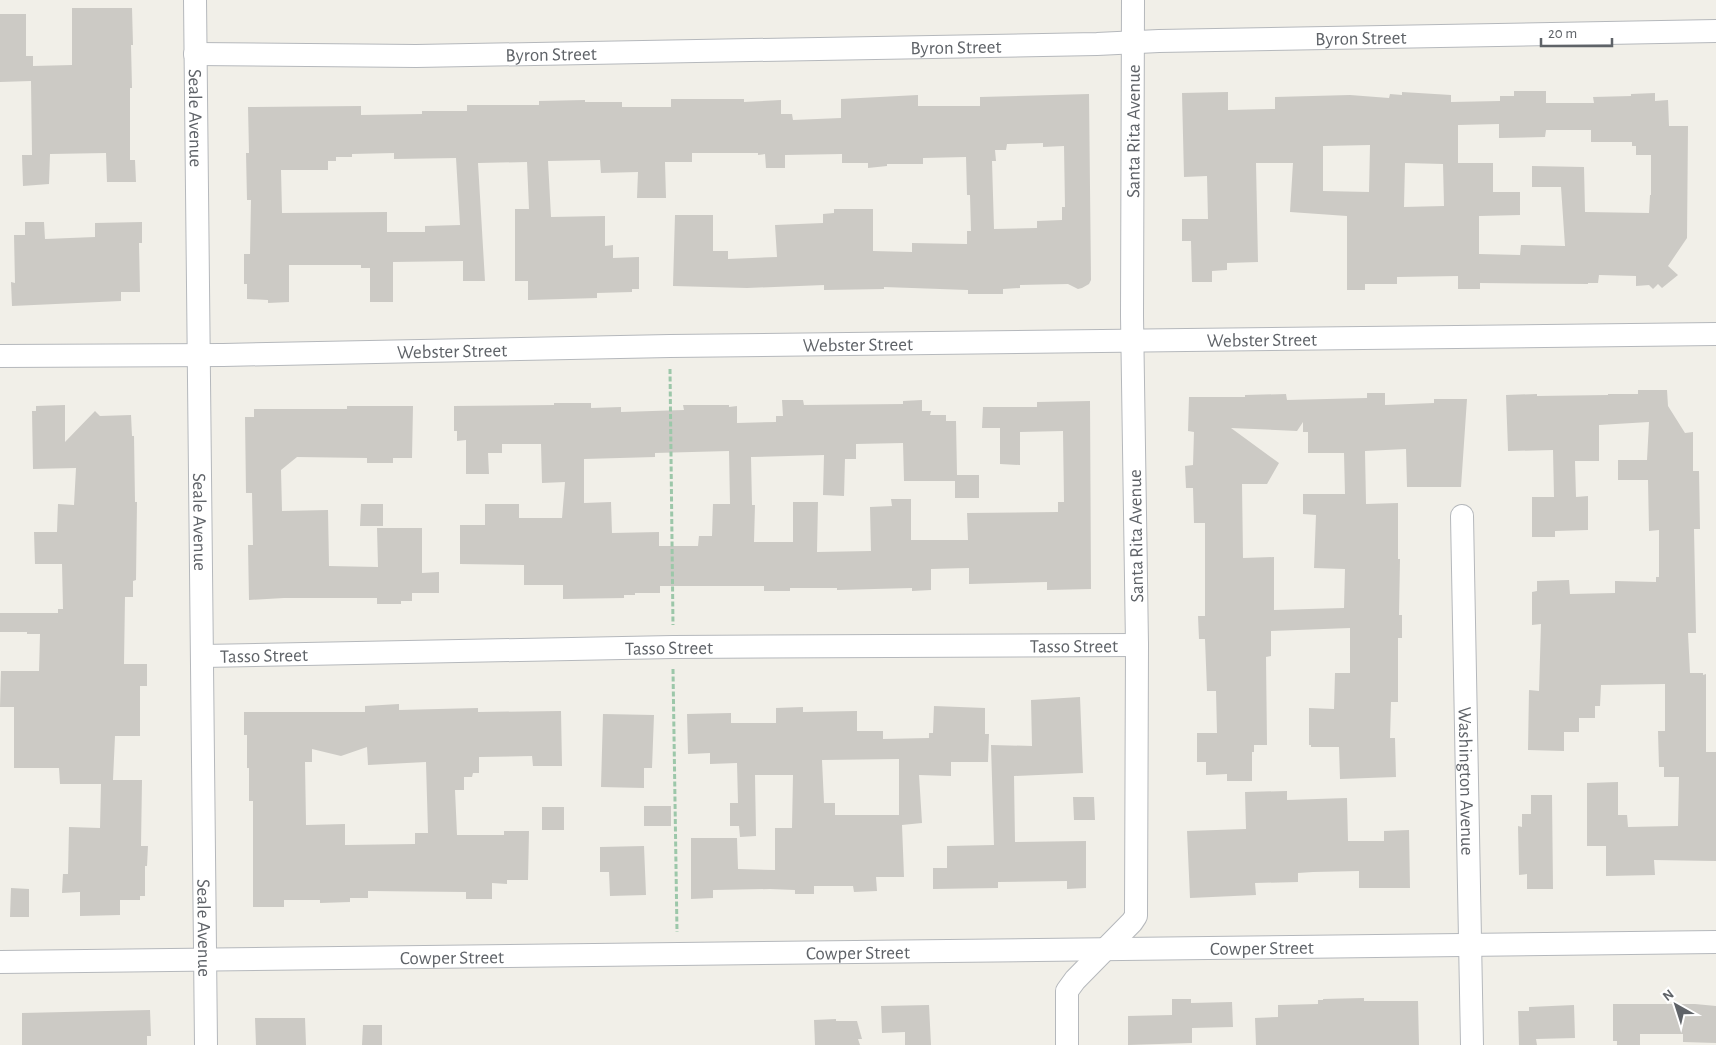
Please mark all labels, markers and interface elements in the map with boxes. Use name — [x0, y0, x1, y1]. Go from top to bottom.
scale bar — [1541, 15, 1612, 47]
text: 20 m — [1548, 26, 1577, 41]
street label: Byron Street — [1315, 29, 1407, 49]
street label: Byron Street — [910, 38, 1002, 58]
street label: Byron Street — [505, 45, 597, 65]
street label: Santa Rita Avenue — [1124, 64, 1144, 198]
street label: Seale Avenue — [185, 69, 205, 167]
street label: Webster Street — [1207, 331, 1317, 351]
street label: Webster Street — [803, 335, 913, 355]
street label: Webster Street — [397, 341, 507, 362]
street label: Santa Rita Avenue — [1126, 469, 1147, 603]
street label: Seale Avenue — [189, 473, 209, 571]
street label: Tasso Street — [1030, 637, 1118, 656]
street label: Tasso Street — [625, 639, 713, 659]
street label: Tasso Street — [220, 646, 308, 667]
street label: Washington Avenue — [1455, 706, 1476, 855]
street label: Seale Avenue — [193, 879, 213, 977]
street label: Cowper Street — [1210, 939, 1314, 959]
street label: Cowper Street — [806, 943, 910, 964]
street label: Cowper Street — [400, 948, 504, 968]
north arrow — [1651, 980, 1701, 1030]
text: N — [1660, 987, 1677, 1004]

